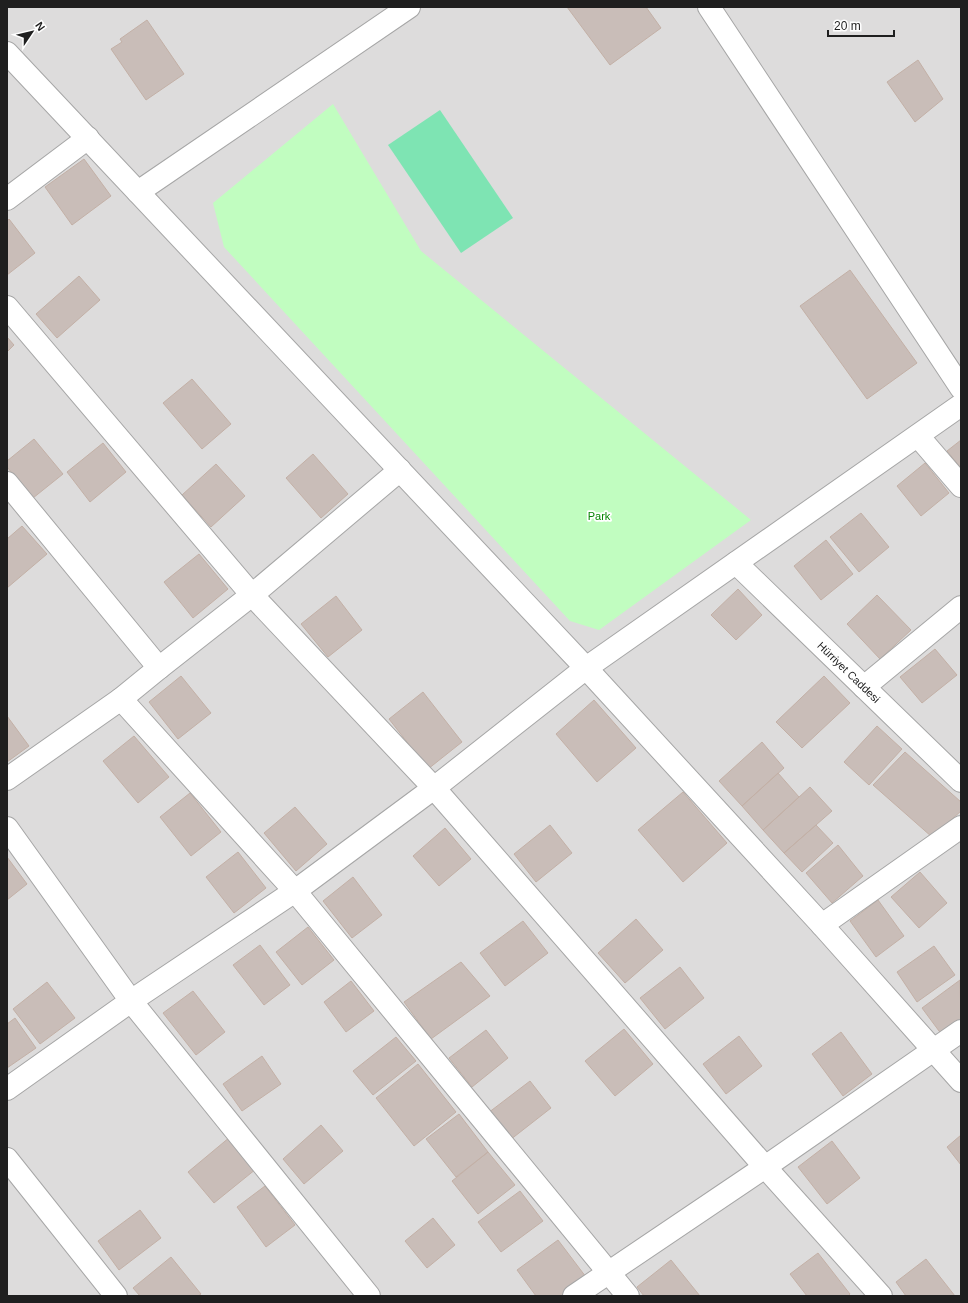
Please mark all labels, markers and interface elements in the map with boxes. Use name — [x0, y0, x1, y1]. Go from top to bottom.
north arrow — [12, 12, 52, 52]
scale bar — [828, 12, 894, 38]
text: 20 m — [834, 19, 861, 33]
text: N — [33, 20, 47, 33]
park label: Park — [588, 510, 611, 522]
street label: Hürriyet Caddesi — [815, 639, 882, 705]

